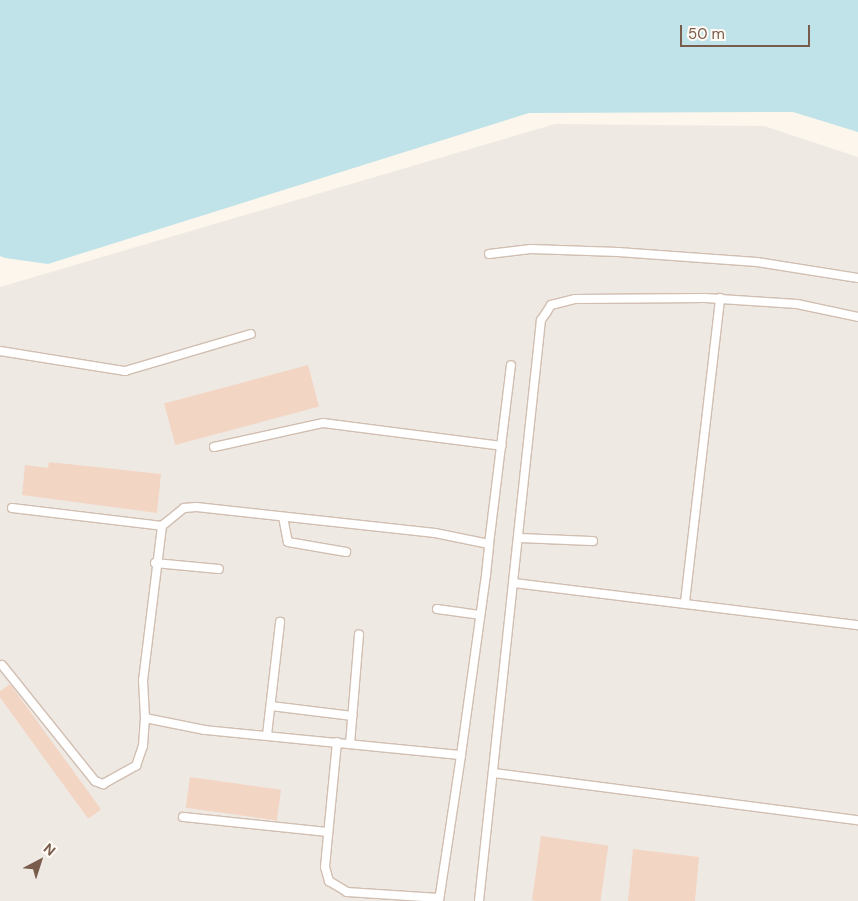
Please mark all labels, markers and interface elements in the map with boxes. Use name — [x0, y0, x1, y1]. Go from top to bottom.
scale bar — [683, 15, 813, 47]
text: 50 m — [688, 24, 725, 44]
north arrow — [15, 836, 65, 886]
text: N — [40, 839, 59, 860]

